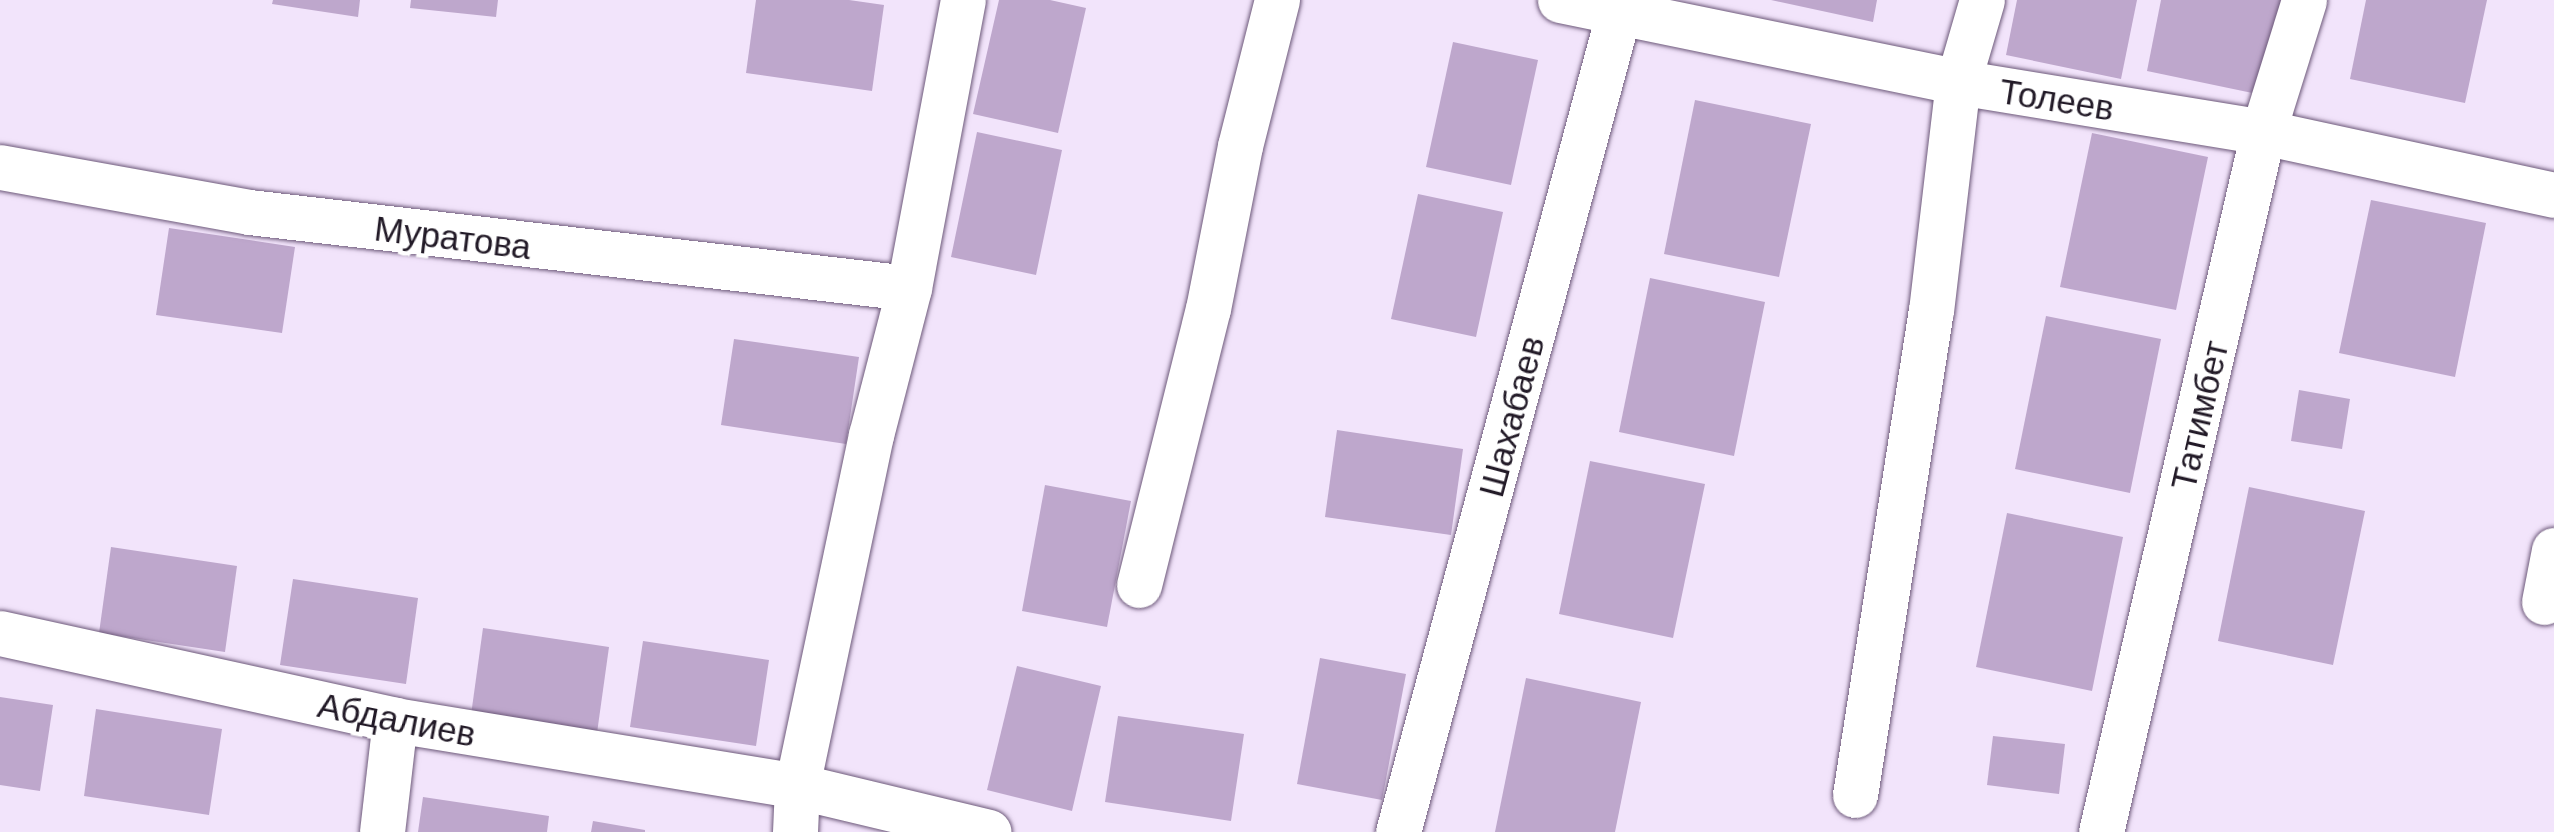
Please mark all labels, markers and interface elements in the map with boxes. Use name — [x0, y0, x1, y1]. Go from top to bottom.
street label: Толеев — [1997, 68, 2117, 128]
street label: Муратова — [372, 206, 534, 266]
street label: Шахабаев — [1468, 331, 1552, 501]
street label: Татимбет — [2160, 336, 2236, 494]
street label: Абдалиев — [315, 682, 479, 754]

